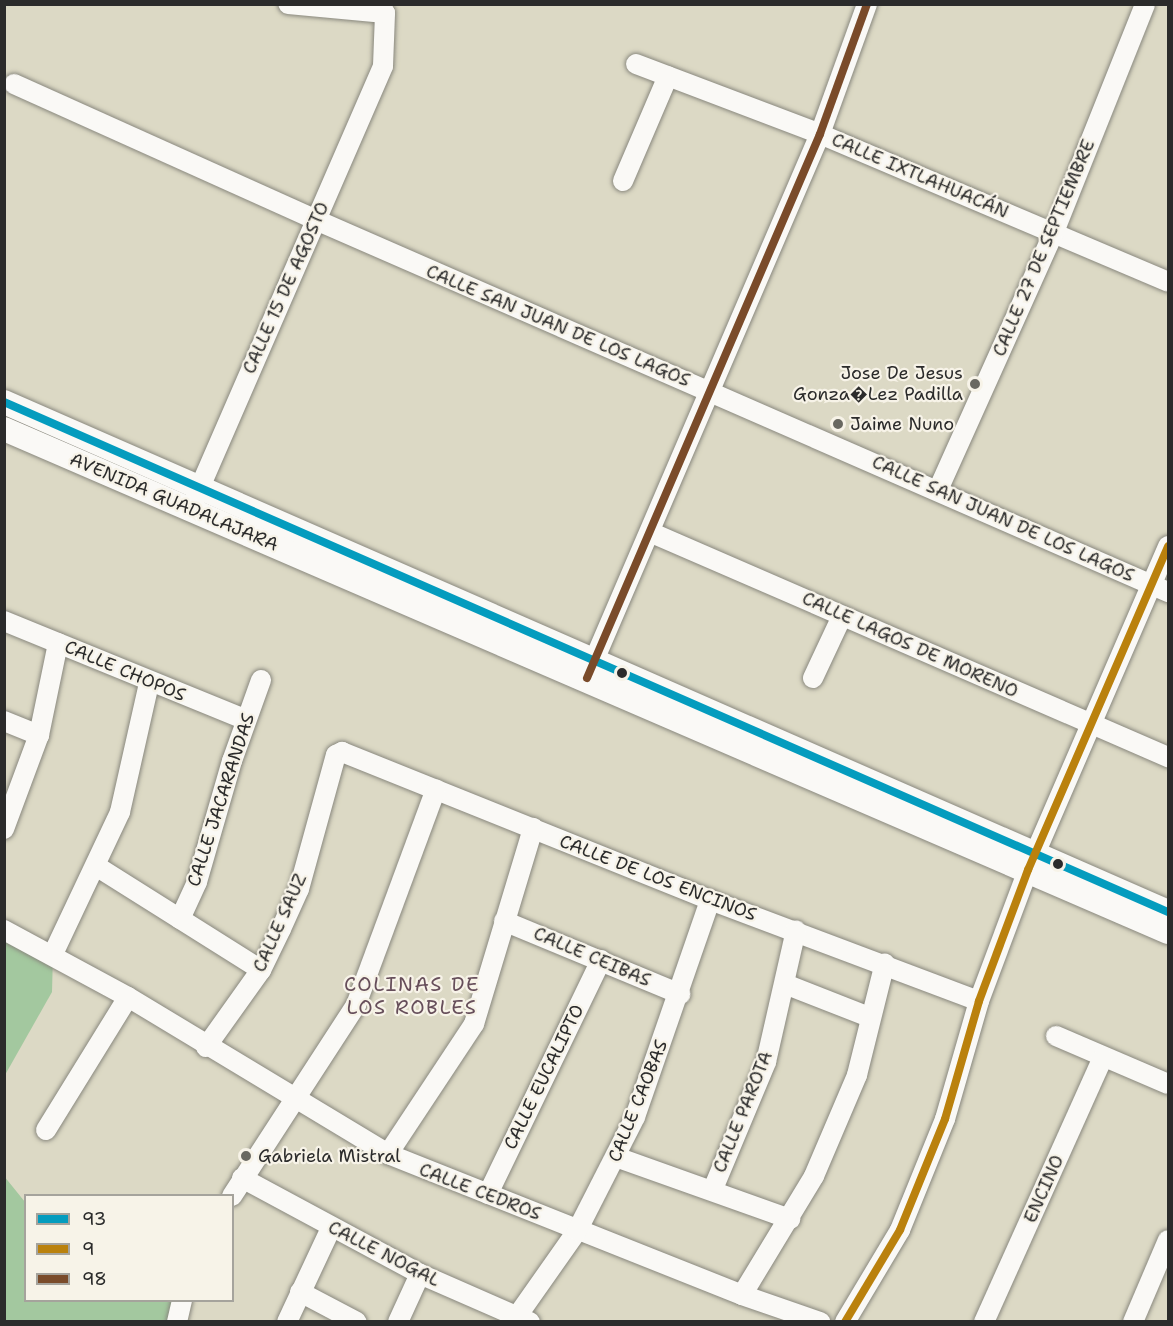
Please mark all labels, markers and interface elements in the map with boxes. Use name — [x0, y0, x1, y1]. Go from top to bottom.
street label: CALLE IXTLAHUACÁN — [828, 129, 1012, 223]
street label: CALLE 27 DE SEPTIEMBRE — [988, 136, 1100, 360]
street label: CALLE 15 DE AGOSTO — [238, 199, 334, 377]
street label: CALLE SAN JUAN DE LOS LAGOS — [423, 260, 693, 392]
place label: Jose De Jesus Gonza�Lez Padilla — [793, 363, 963, 406]
marker: Jose De Jesus Gonza�Lez Padilla — [968, 377, 982, 391]
place label: Jaime Nuno — [850, 413, 954, 435]
marker: Jaime Nuno — [831, 417, 845, 431]
street label: AVENIDA GUADALAJARA — [67, 448, 281, 556]
street label: CALLE SAN JUAN DE LOS LAGOS — [869, 451, 1137, 587]
street label: CALLE LAGOS DE MORENO — [799, 588, 1021, 702]
street label: CALLE CHOPOS — [61, 636, 189, 706]
unlabelled marker — [616, 667, 628, 679]
street label: CALLE JACARANDAS — [183, 711, 259, 889]
street label: CALLE DE LOS ENCINOS — [556, 830, 760, 926]
unlabelled marker — [1052, 858, 1064, 870]
street label: CALLE SAUZ — [249, 870, 311, 976]
street label: CALLE CEIBAS — [530, 923, 654, 991]
district label: COLINAS DE LOS ROBLES — [344, 973, 480, 1020]
street label: CALLE EUCALIPTO — [500, 1001, 588, 1153]
street label: CALLE CAOBAS — [604, 1037, 672, 1165]
street label: CALLE PAROTA — [709, 1048, 777, 1176]
place label: Gabriela Mistral — [258, 1145, 401, 1167]
marker: Gabriela Mistral — [239, 1149, 253, 1163]
street label: ENCINO — [1019, 1152, 1069, 1226]
street label: CALLE CEDROS — [416, 1159, 544, 1225]
legend — [24, 1194, 234, 1302]
text: 93 — [82, 1207, 106, 1231]
street label: CALLE NOGAL — [324, 1217, 444, 1291]
text: 9 — [82, 1237, 95, 1261]
text: 98 — [82, 1267, 107, 1291]

